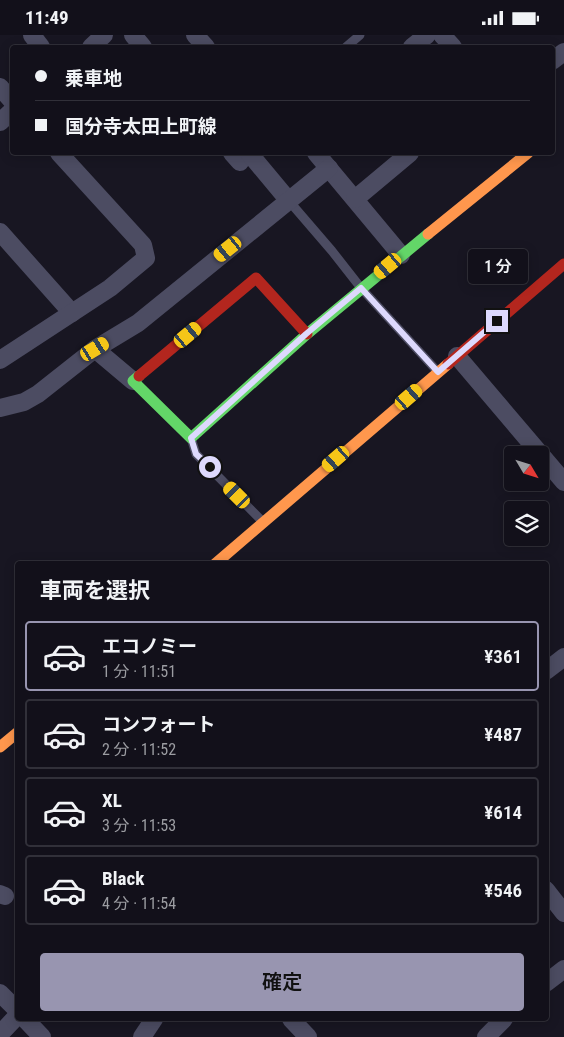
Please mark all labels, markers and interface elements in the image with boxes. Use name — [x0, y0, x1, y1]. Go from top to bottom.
text: 11:49 — [25, 6, 69, 29]
text: 乗車地 — [65, 67, 122, 90]
text: 国分寺太田上町線 — [65, 115, 217, 138]
car — [211, 234, 244, 264]
callout: 1 分 — [467, 249, 527, 283]
car — [371, 251, 404, 281]
text: 1 分 — [484, 257, 512, 276]
route end — [486, 310, 508, 332]
car — [171, 320, 204, 350]
car — [78, 335, 111, 363]
car — [392, 381, 425, 413]
car — [319, 443, 352, 475]
north arrow — [504, 446, 549, 491]
map controls — [504, 446, 549, 546]
route start — [199, 456, 221, 478]
car — [221, 479, 252, 511]
button: layers — [504, 501, 549, 546]
text: 車両を選択 — [40, 578, 150, 603]
icon: car — [42, 634, 87, 679]
text: エコノミー — [102, 635, 197, 658]
text: ¥361 — [484, 645, 522, 668]
text: 1 分 · 11:51 — [102, 662, 176, 681]
icon: car — [42, 712, 87, 757]
text: コンフォート — [102, 713, 215, 736]
text: ¥487 — [484, 723, 522, 746]
text: 2 分 · 11:52 — [102, 740, 176, 759]
text: XL — [102, 789, 122, 812]
icon: car — [42, 790, 87, 835]
text: ¥614 — [484, 801, 522, 824]
text: 3 分 · 11:53 — [102, 816, 176, 835]
text: Black — [102, 867, 144, 890]
icon: car — [42, 868, 87, 913]
text: ¥546 — [484, 879, 522, 902]
text: 4 分 · 11:54 — [102, 894, 176, 913]
button: 確定 — [40, 953, 524, 1011]

